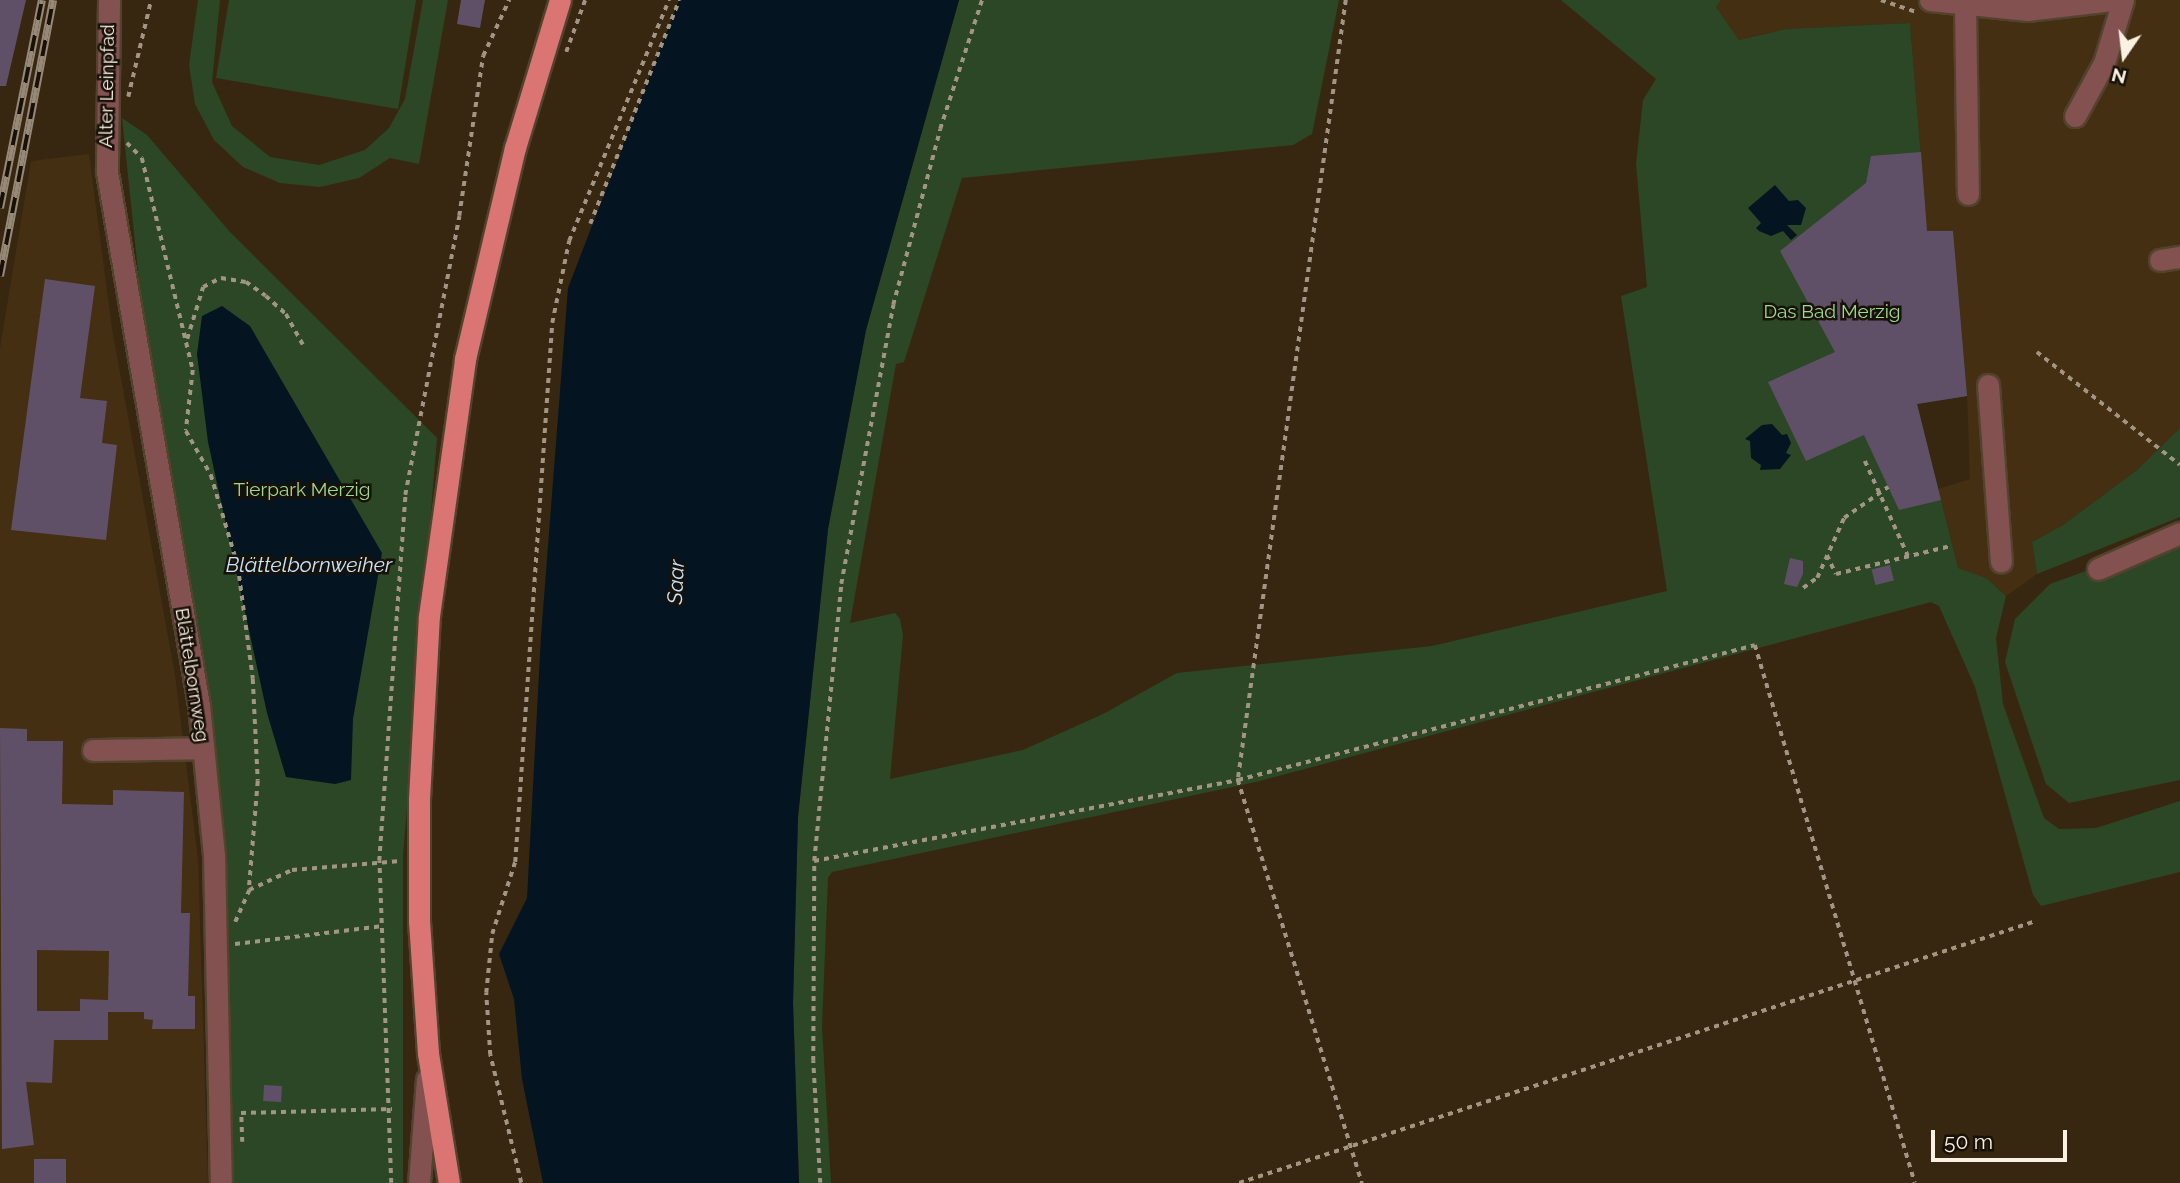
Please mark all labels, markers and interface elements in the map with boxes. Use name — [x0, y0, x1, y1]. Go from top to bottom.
north arrow — [2089, 21, 2159, 91]
street label: Alter Leinpfad — [95, 24, 119, 148]
text: N — [2109, 64, 2129, 89]
park label: Das Bad Merzig — [1763, 301, 1901, 323]
park label: Tierpark Merzig — [234, 479, 370, 501]
water label: Blättelbornweiher — [226, 552, 392, 578]
water label: Saar — [662, 559, 690, 605]
street label: Blättelbornweg — [170, 606, 214, 744]
scale bar — [1935, 1116, 2072, 1160]
text: 50 m — [1944, 1129, 1993, 1154]

